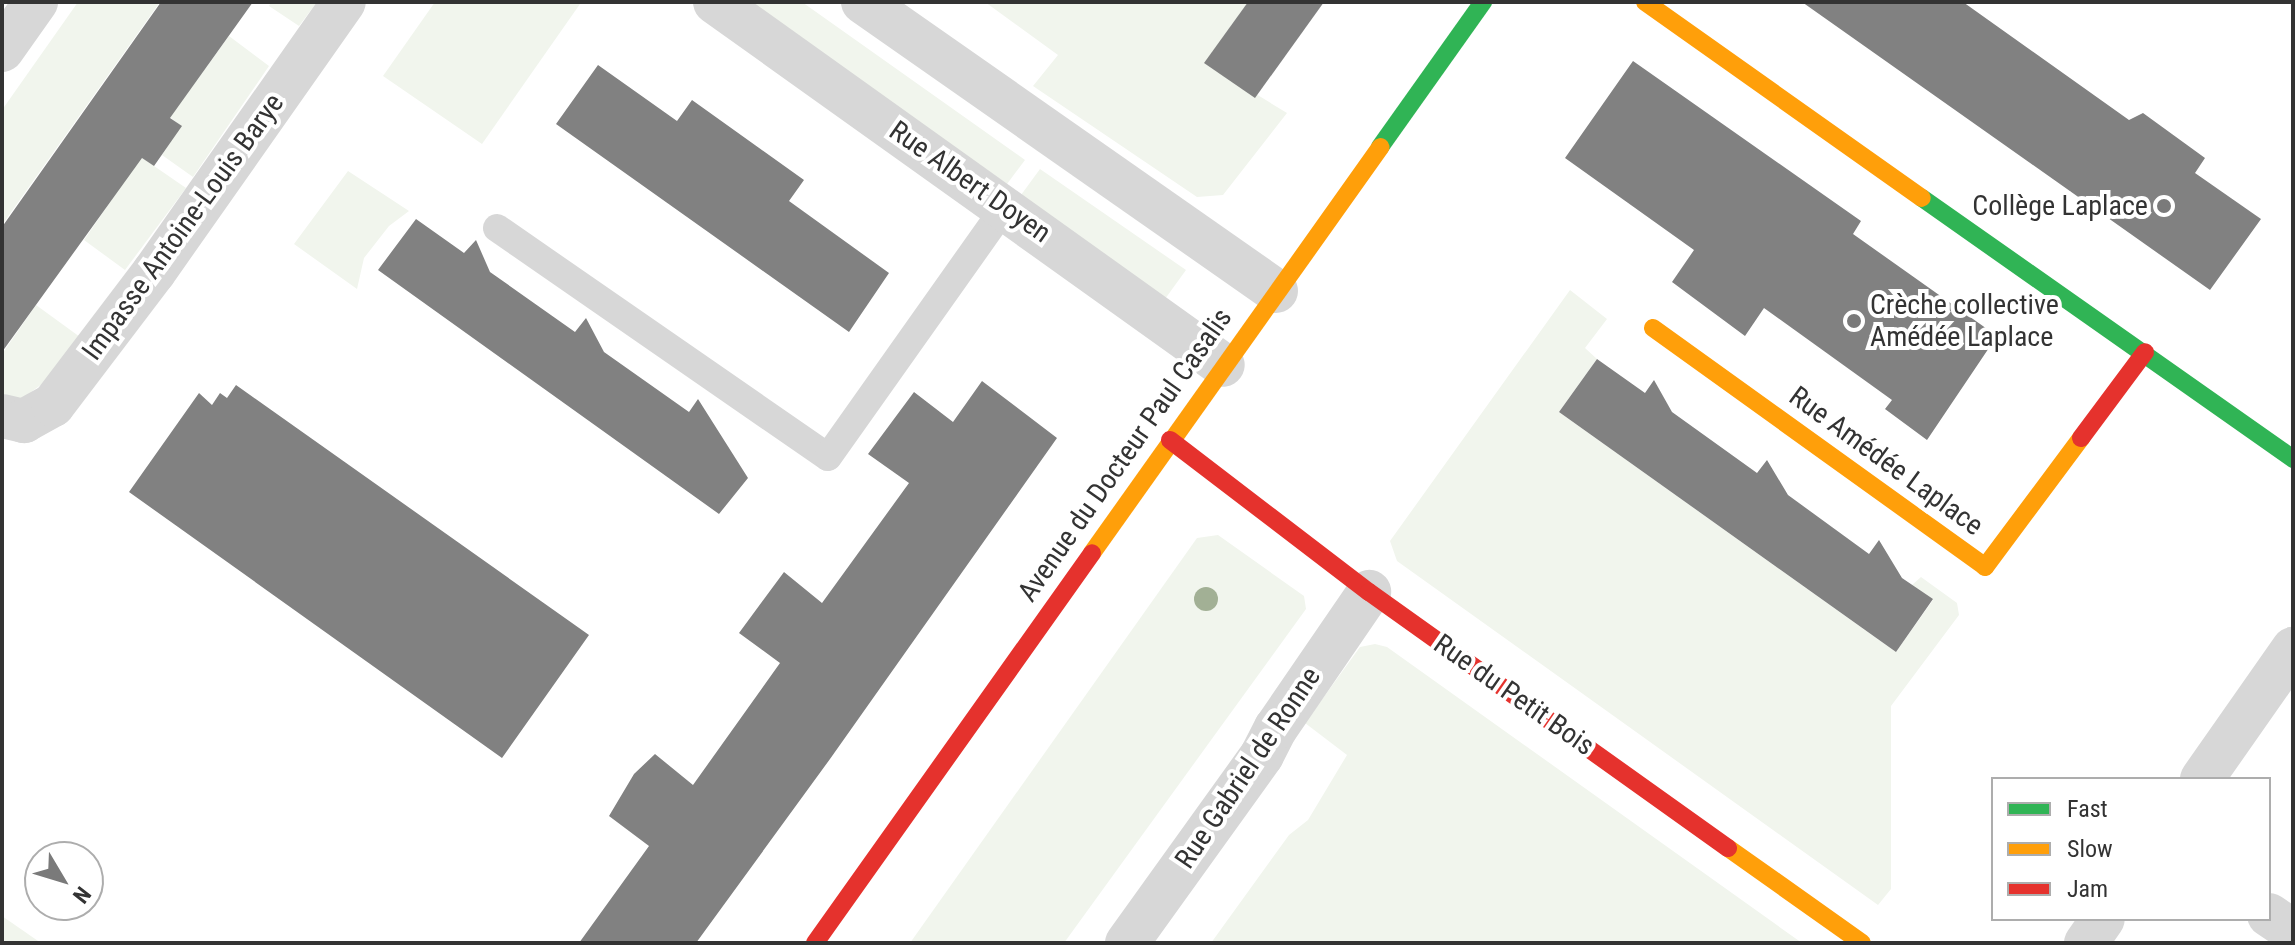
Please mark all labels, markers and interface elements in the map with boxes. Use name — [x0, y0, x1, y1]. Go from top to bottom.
street label: Impasse Antoine-Louis Barye — [75, 87, 291, 367]
street label: Rue Albert Doyen — [883, 114, 1057, 250]
place label: Collège Laplace — [1972, 189, 2148, 223]
marker: Collège Laplace — [2155, 197, 2173, 215]
place label: Crèche collective Amédée Laplace — [1870, 288, 2059, 354]
street label: Avenue du Docteur Paul Casalis — [1011, 302, 1239, 608]
marker: Crèche collective Amédée Laplace — [1845, 312, 1863, 330]
street label: Rue Amédée Laplace — [1783, 379, 1989, 543]
street label: Rue du Petit Bois — [1427, 627, 1601, 763]
street label: Rue Gabriel de Ronne — [1168, 661, 1328, 875]
legend — [1991, 777, 2271, 921]
text: Fast — [2067, 795, 2108, 823]
text: Slow — [2067, 835, 2113, 863]
north arrow — [24, 841, 104, 921]
text: Jam — [2067, 875, 2108, 903]
text: N — [68, 882, 96, 908]

